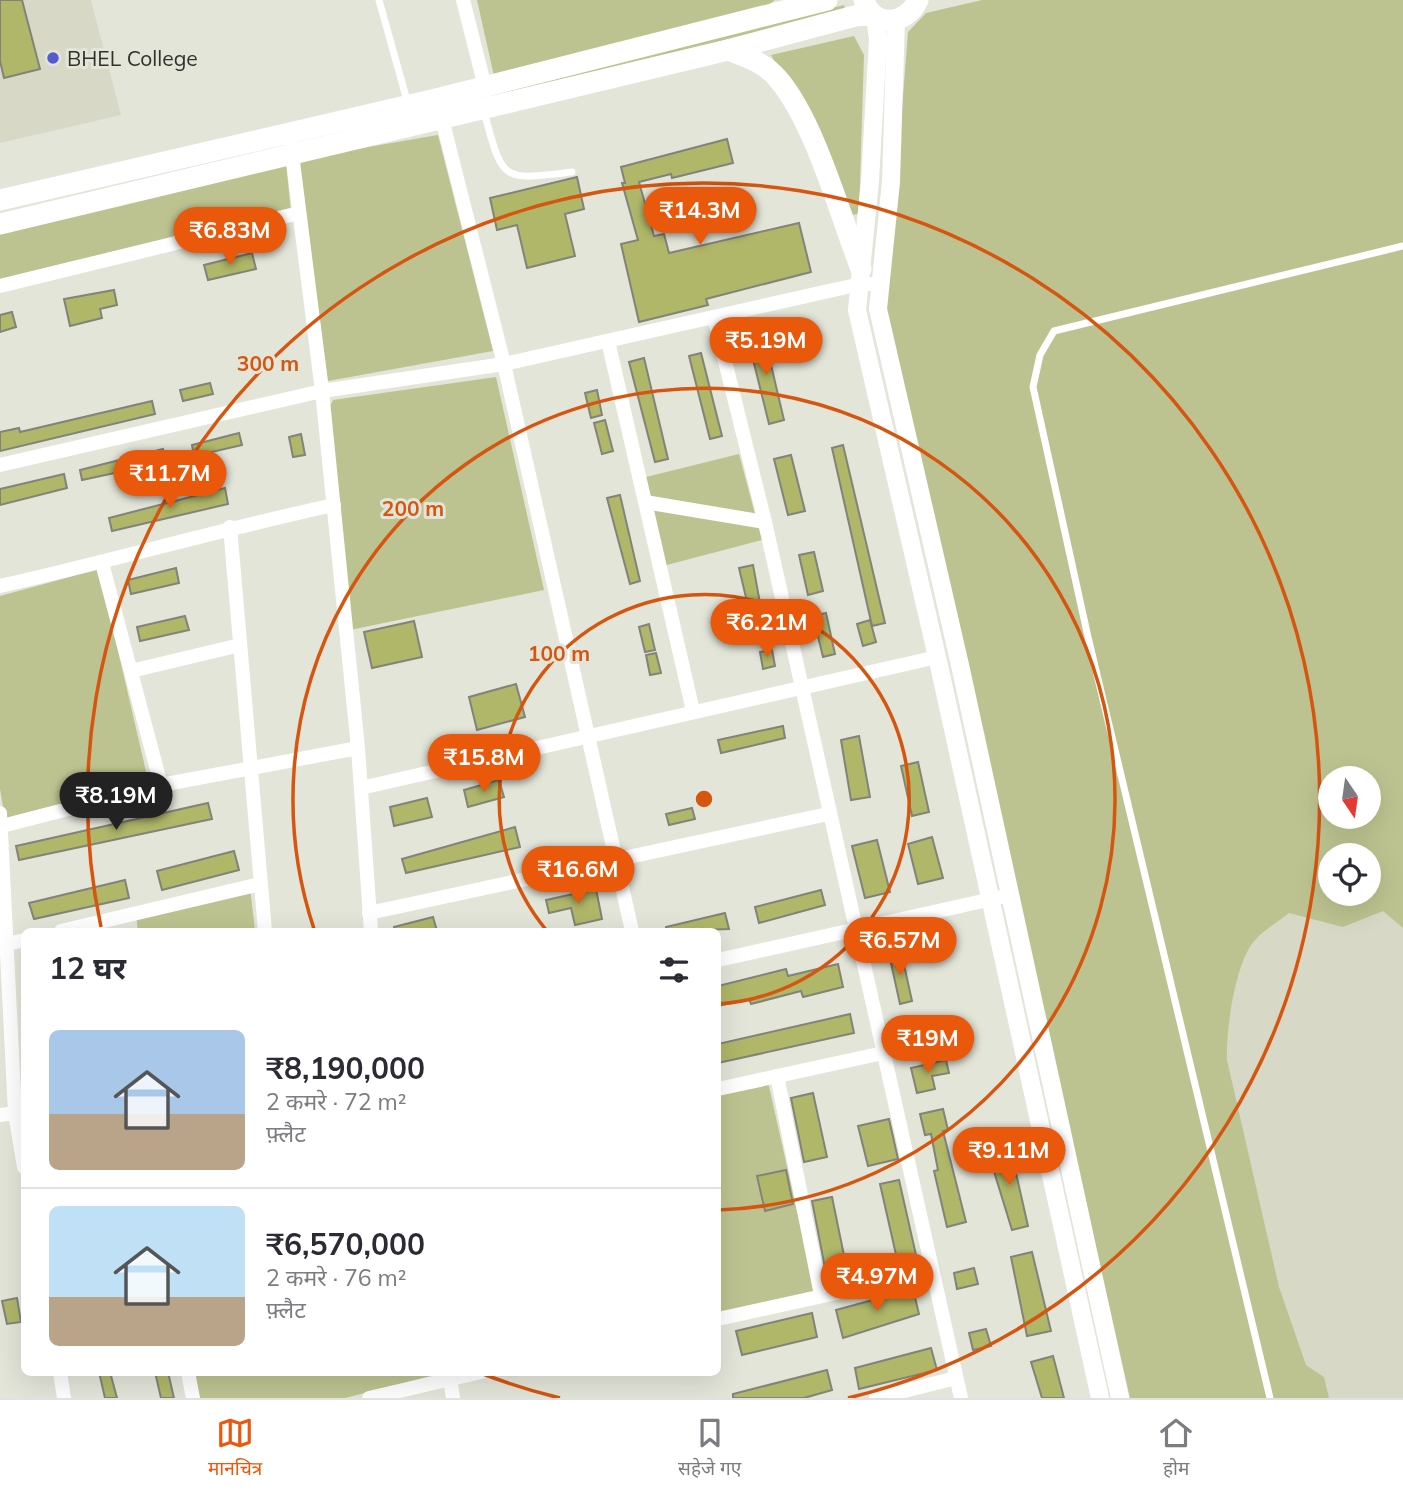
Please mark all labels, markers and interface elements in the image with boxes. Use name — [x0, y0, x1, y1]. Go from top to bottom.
place label: BHEL College — [67, 45, 198, 71]
marker: BHEL College — [45, 50, 61, 66]
pin: ₹14.3M — [643, 188, 757, 247]
text: ₹14.3M — [660, 195, 740, 224]
pin: ₹6.83M — [173, 208, 287, 267]
text: ₹6.83M — [190, 215, 270, 244]
pin: ₹5.19M — [709, 318, 823, 377]
text: ₹5.19M — [726, 325, 806, 354]
text: 300 m — [237, 350, 299, 376]
pin: ₹11.7M — [113, 450, 227, 510]
text: ₹11.7M — [130, 458, 210, 487]
text: 200 m — [382, 495, 444, 521]
pin: ₹6.21M — [710, 600, 824, 659]
text: ₹6.21M — [727, 607, 807, 636]
text: 100 m — [528, 640, 590, 666]
pin: ₹15.8M — [427, 734, 541, 794]
text: ₹15.8M — [444, 742, 524, 771]
north arrow — [1318, 766, 1381, 830]
map controls — [1318, 766, 1381, 906]
pin: ₹8.19M — [59, 772, 173, 832]
text: ₹8.19M — [76, 780, 156, 809]
centre of rings — [692, 787, 716, 811]
button: locate — [1318, 843, 1381, 906]
pin: ₹16.6M — [521, 846, 635, 906]
text: ₹16.6M — [538, 854, 618, 883]
pin: ₹6.57M — [843, 918, 957, 977]
text: ₹6.57M — [860, 925, 940, 954]
text: 12 घर — [49, 949, 126, 987]
icon: filters — [655, 951, 693, 989]
pin: ₹19M — [887, 1016, 969, 1075]
text: ₹19M — [897, 1023, 959, 1052]
text: ₹8,190,000 — [266, 1049, 425, 1087]
icon: home — [105, 1058, 189, 1142]
text: 2 कमरे · 72 m² — [266, 1087, 406, 1116]
text: फ़्लैट — [266, 1119, 306, 1148]
pin: ₹9.11M — [952, 1128, 1066, 1187]
text: ₹9.11M — [969, 1135, 1049, 1164]
text: ₹6,570,000 — [266, 1225, 425, 1263]
icon: home — [105, 1234, 189, 1318]
pin: ₹4.97M — [820, 1254, 934, 1313]
text: ₹4.97M — [837, 1261, 917, 1290]
text: 2 कमरे · 76 m² — [266, 1263, 406, 1292]
text: फ़्लैट — [266, 1295, 306, 1324]
tab: मानचित्र — [208, 1414, 262, 1483]
tab: सहेजे गए — [678, 1414, 741, 1483]
tab: होम — [1157, 1414, 1195, 1483]

